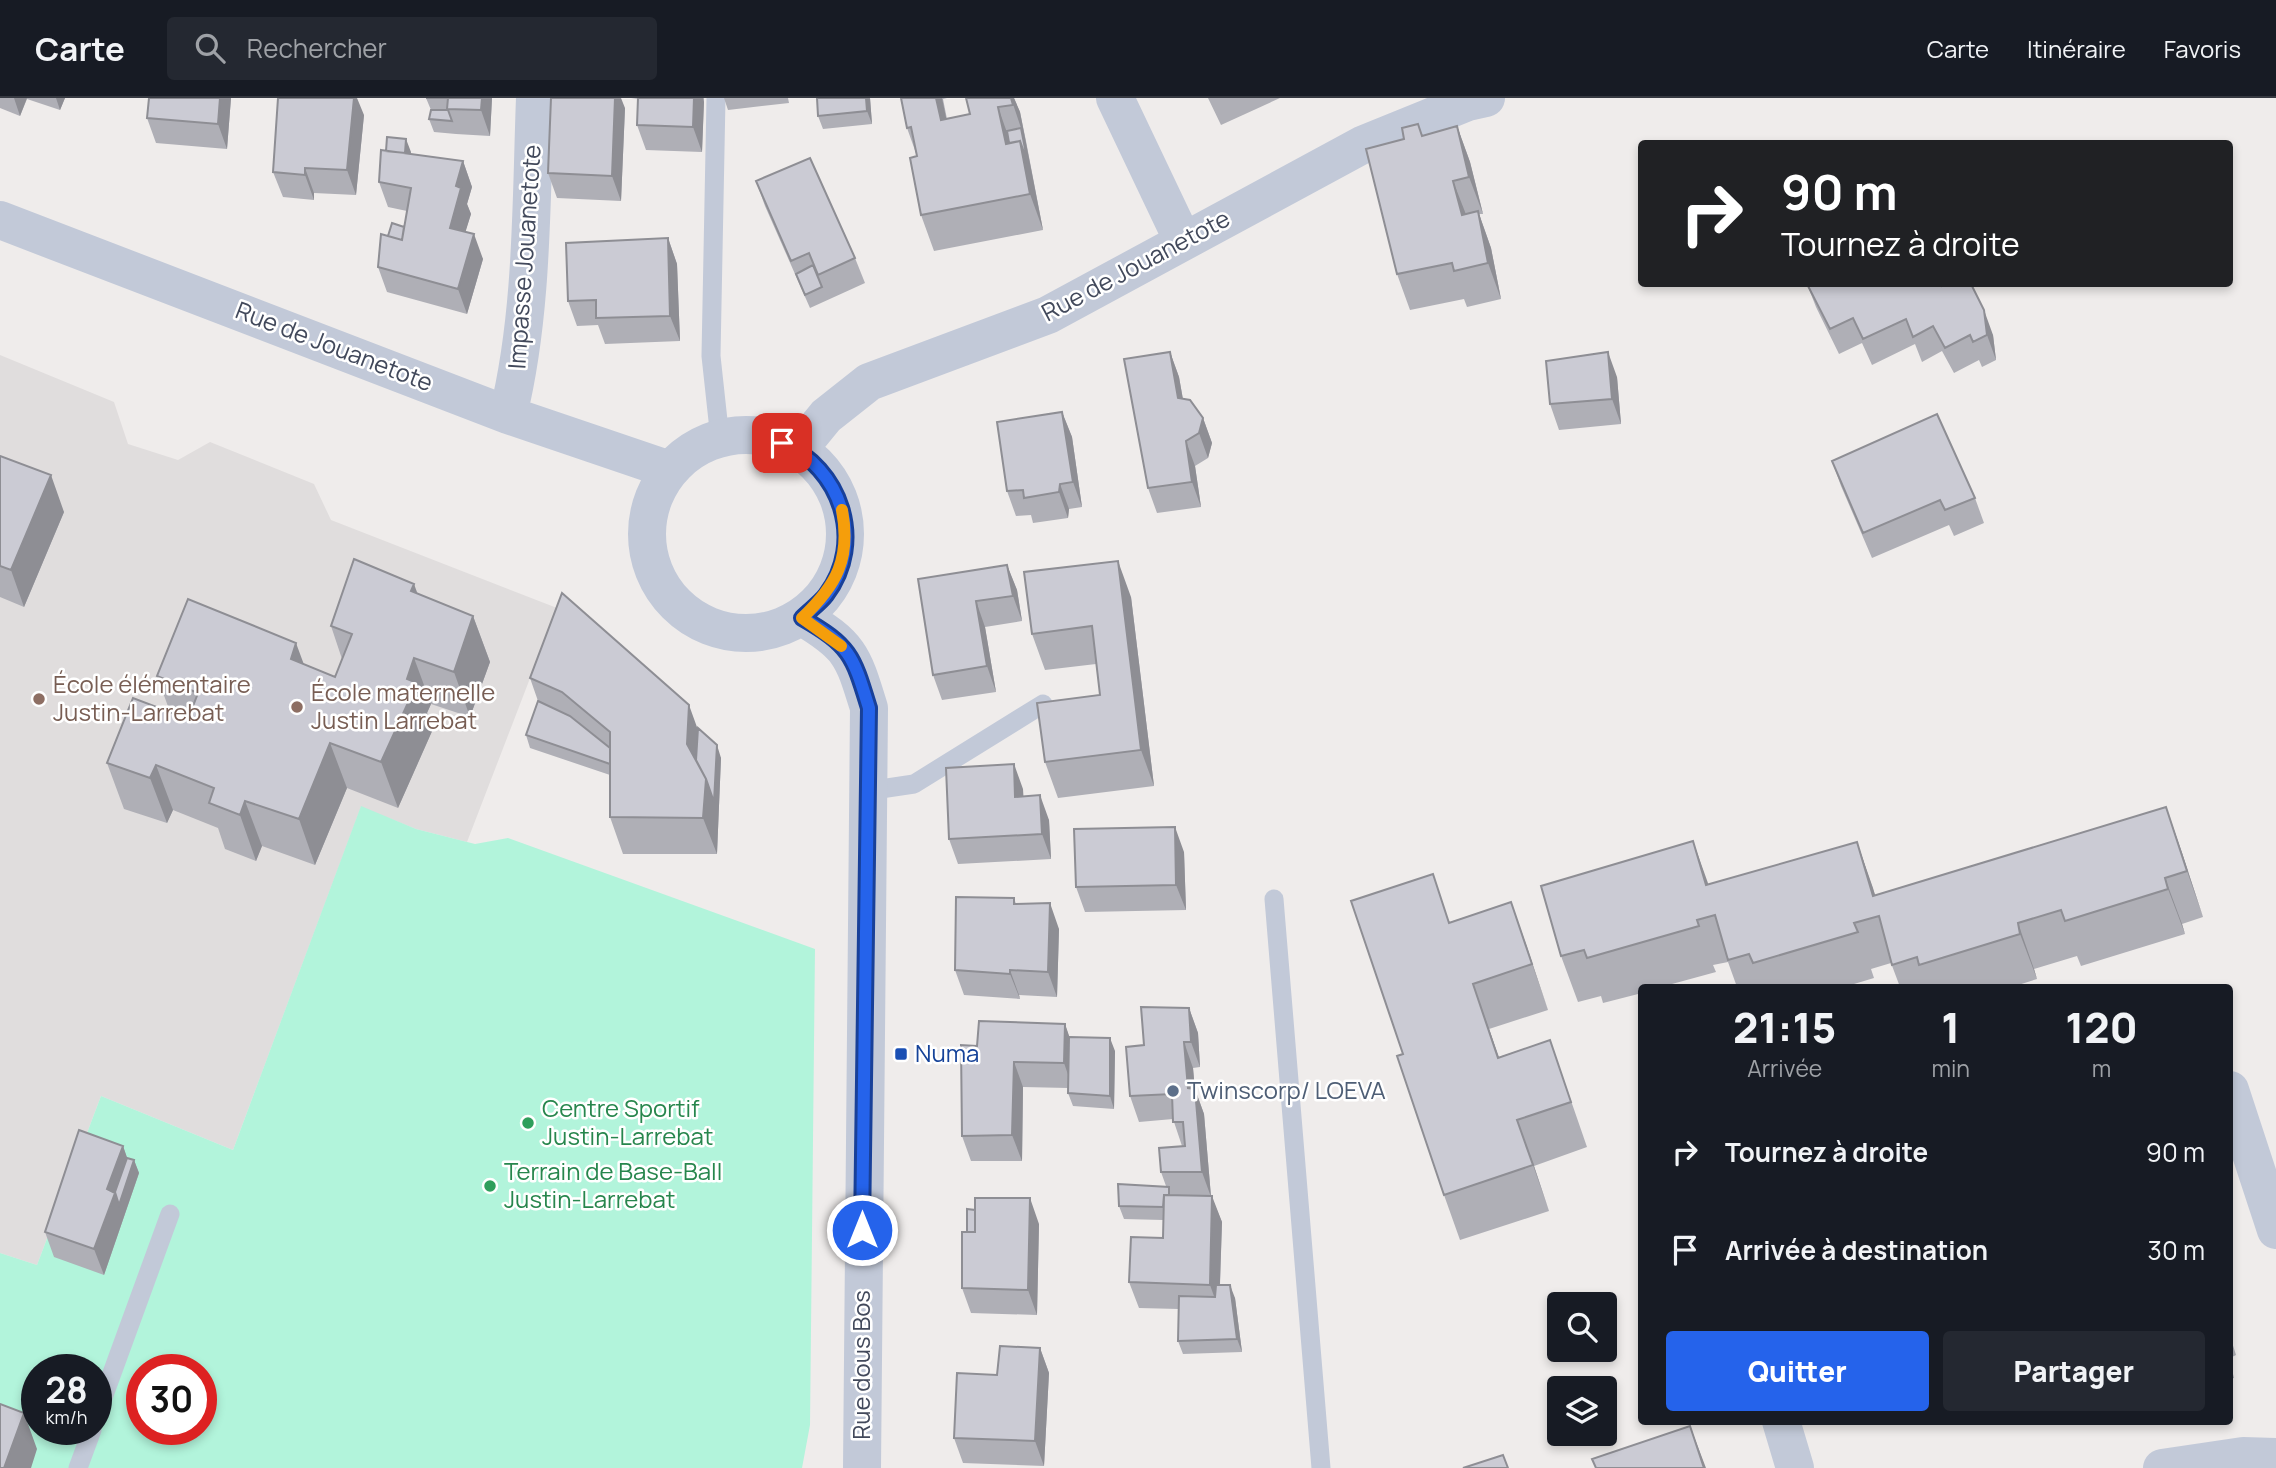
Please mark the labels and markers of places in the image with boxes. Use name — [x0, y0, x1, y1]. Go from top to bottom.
pin — [752, 413, 812, 473]
place label: École élémentaire Justin-Larrebat — [53, 667, 251, 728]
place label: École maternelle Justin Larrebat — [311, 675, 495, 736]
marker: École élémentaire Justin-Larrebat — [31, 691, 47, 707]
marker: École maternelle Justin Larrebat — [289, 699, 305, 715]
place label: Numa — [915, 1036, 979, 1069]
marker: Numa — [893, 1046, 909, 1062]
place label: Twinscorp/ LOEVA — [1187, 1073, 1386, 1106]
marker: Twinscorp/ LOEVA — [1165, 1083, 1181, 1099]
place label: Centre Sportif Justin-Larrebat — [542, 1091, 713, 1152]
marker: Centre Sportif Justin-Larrebat — [520, 1115, 536, 1131]
place label: Terrain de Base-Ball Justin-Larrebat — [504, 1154, 722, 1215]
marker: Terrain de Base-Ball Justin-Larrebat — [482, 1178, 498, 1194]

